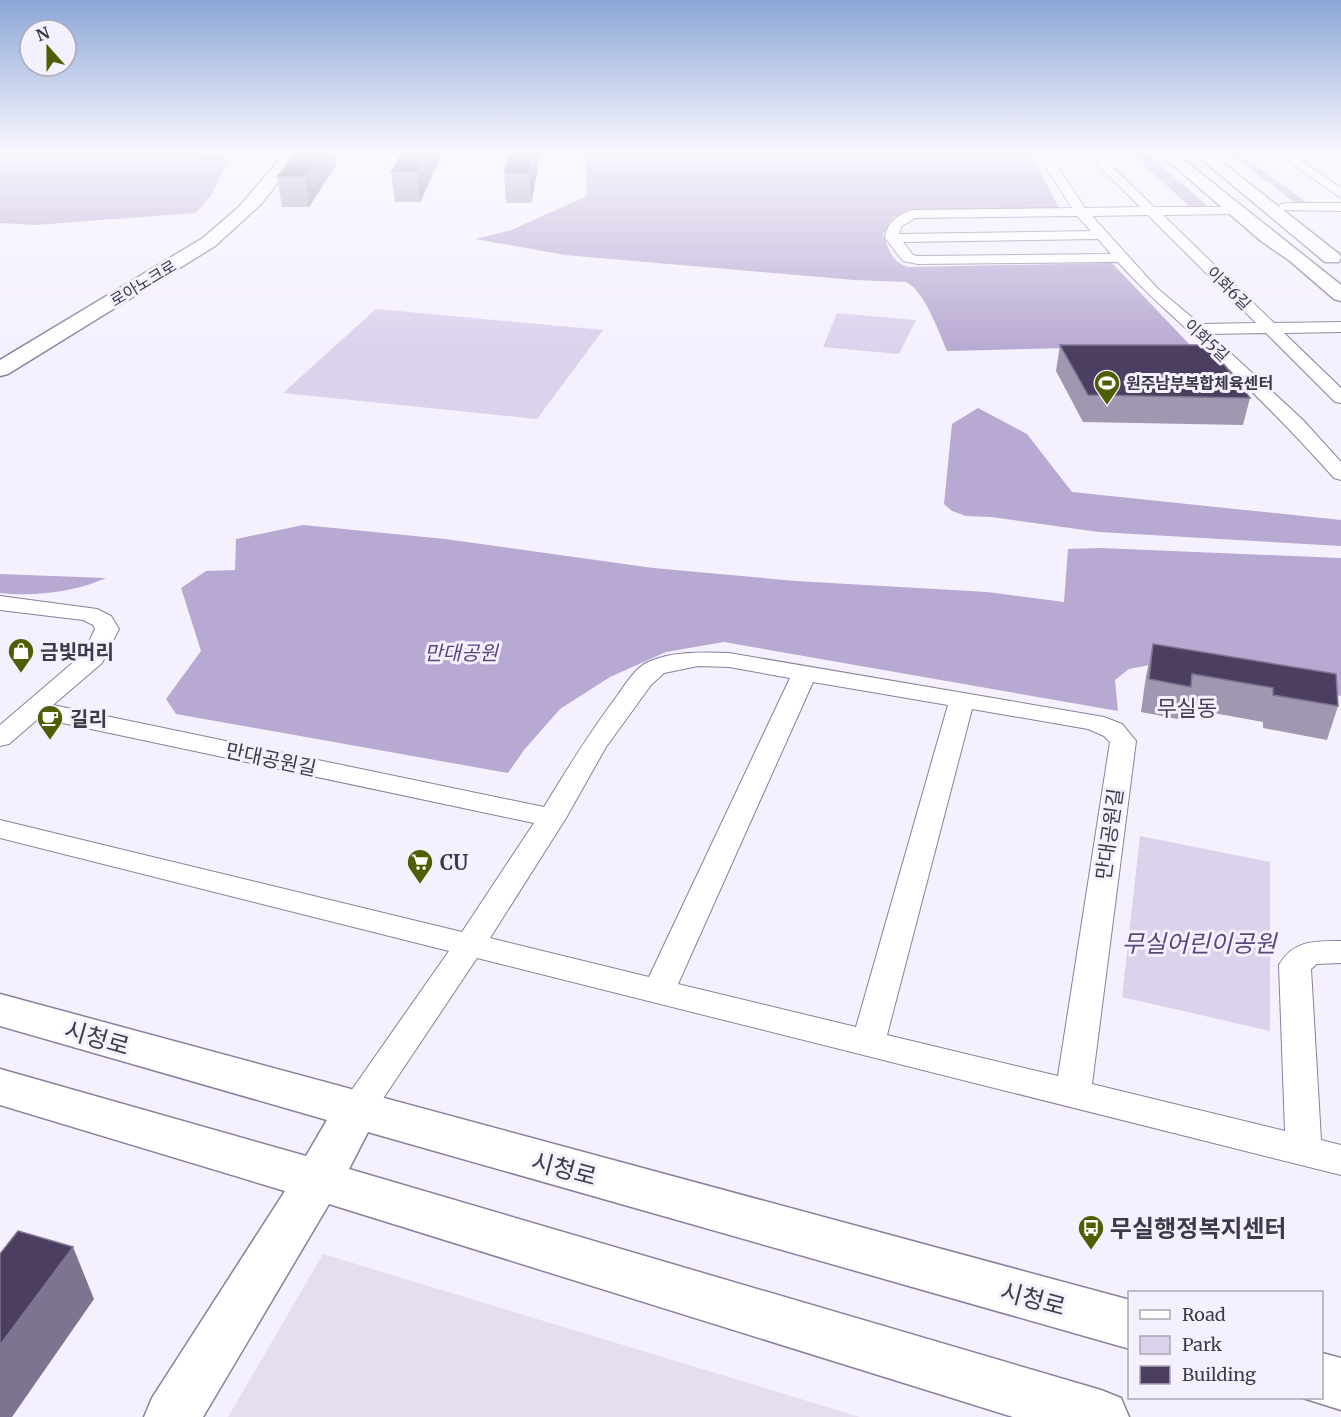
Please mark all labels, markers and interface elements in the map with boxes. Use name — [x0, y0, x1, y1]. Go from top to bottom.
north arrow — [18, 18, 78, 78]
text: N — [33, 22, 52, 46]
street label: 로아노크로 — [106, 255, 180, 311]
street label: 이화6길 — [1203, 262, 1255, 314]
street label: 이화5길 — [1181, 314, 1233, 366]
sports icon: 원주남부복합체육센터 — [1092, 368, 1122, 406]
place label: 원주남부복합체육센터 — [1126, 373, 1273, 393]
shop icon: 금빛머리 — [6, 636, 36, 674]
place label: 금빛머리 — [40, 639, 114, 664]
park label: 만대공원 — [424, 640, 499, 665]
district label: 무실동 — [1157, 694, 1217, 722]
cafe icon: 길리 — [35, 703, 65, 741]
place label: 길리 — [70, 706, 107, 731]
street label: 만대공원길 — [223, 737, 319, 781]
street label: 만대공원길 — [1090, 787, 1128, 881]
supermarket icon: CU — [405, 847, 435, 885]
place label: CU — [440, 850, 468, 875]
park label: 무실어린이공원 — [1122, 928, 1278, 959]
street label: 시청로 — [61, 1014, 133, 1062]
street label: 시청로 — [528, 1145, 600, 1193]
bus stop icon: 무실행정복지센터 — [1076, 1213, 1106, 1251]
place label: 무실행정복지센터 — [1110, 1213, 1287, 1244]
street label: 시청로 — [997, 1275, 1069, 1323]
legend — [1128, 1291, 1323, 1399]
text: Road — [1182, 1303, 1226, 1326]
text: Park — [1182, 1333, 1223, 1356]
text: Building — [1182, 1363, 1256, 1386]

